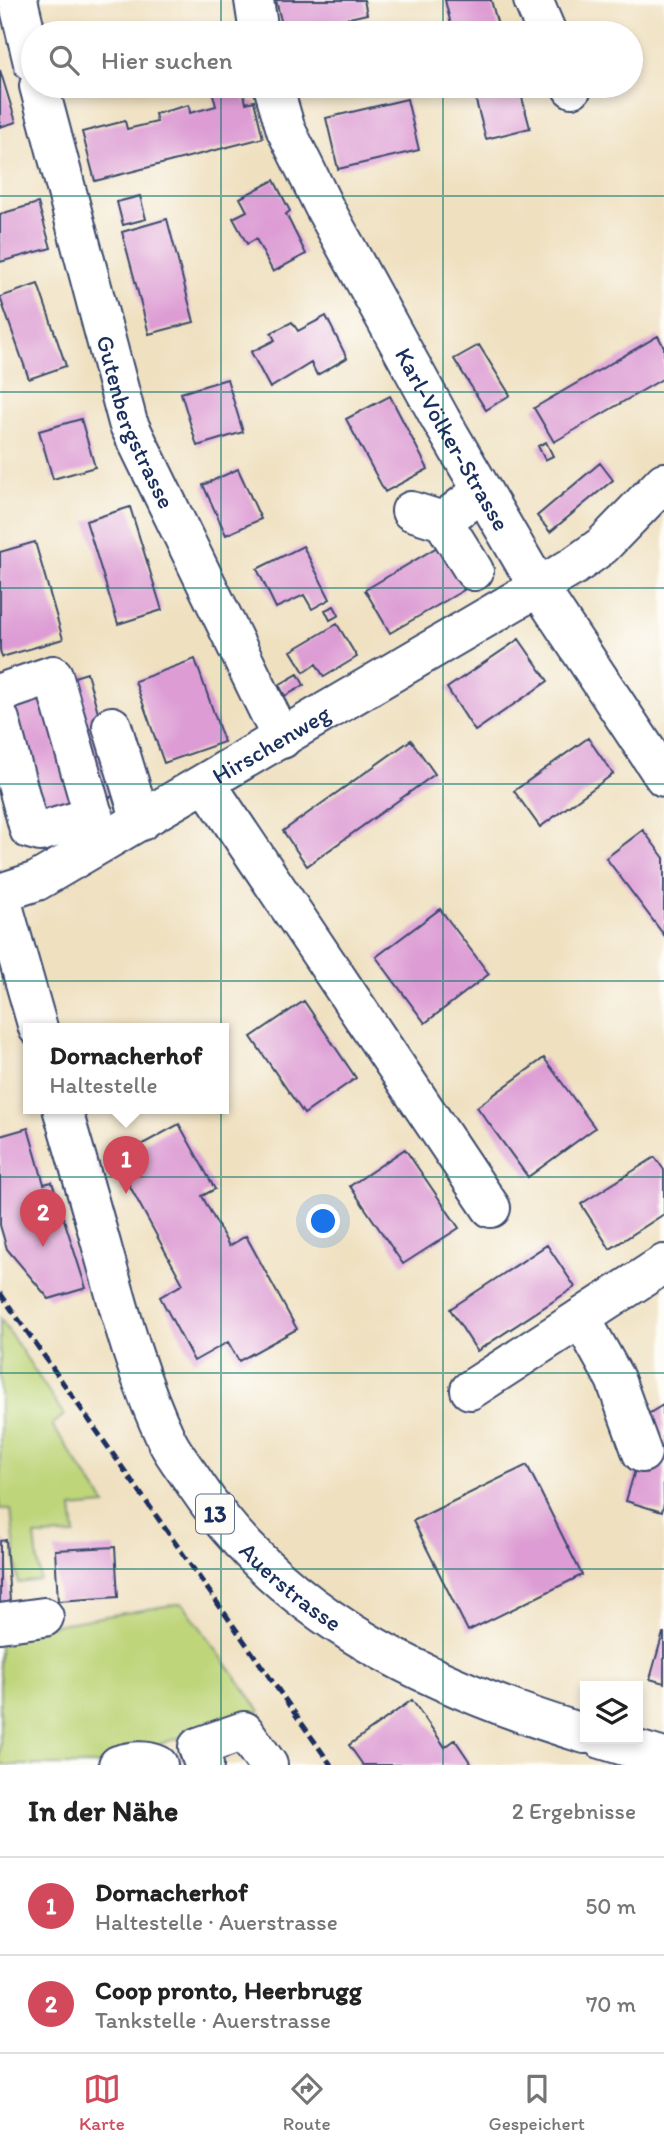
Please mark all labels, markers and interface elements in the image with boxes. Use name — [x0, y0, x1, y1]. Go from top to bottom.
search box — [21, 21, 643, 98]
icon: search — [45, 41, 83, 79]
text: Hier suchen — [101, 44, 233, 76]
street label: Gutenbergstrasse — [91, 332, 182, 513]
street label: Karl-Völker-Strasse — [389, 342, 517, 536]
street label: Hirschenweg — [207, 698, 336, 790]
popup — [23, 1023, 229, 1114]
text: Dornacherhof — [50, 1039, 202, 1071]
text: Haltestelle — [50, 1071, 158, 1099]
pin: 1 — [103, 1136, 149, 1194]
pin: 2 — [20, 1189, 66, 1247]
your location — [306, 1204, 340, 1238]
road number: 13 — [196, 1494, 234, 1534]
street label: Auerstrasse — [234, 1536, 348, 1637]
map controls — [580, 1681, 643, 1744]
button: layers — [580, 1681, 643, 1744]
text: In der Nähe — [28, 1792, 178, 1829]
text: 2 Ergebnisse — [512, 1797, 636, 1825]
text: Dornacherhof — [95, 1876, 248, 1908]
text: 1 — [46, 1892, 56, 1920]
text: 50 m — [585, 1892, 636, 1920]
text: Haltestelle · Auerstrasse — [95, 1908, 338, 1936]
text: Coop pronto, Heerbrugg — [95, 1974, 362, 2006]
text: 2 — [45, 1990, 57, 2018]
text: 70 m — [586, 1990, 636, 2018]
text: Tankstelle · Auerstrasse — [95, 2006, 331, 2034]
tab: Karte — [79, 2070, 125, 2135]
tab: Route — [283, 2070, 331, 2135]
tab: Gespeichert — [489, 2070, 585, 2135]

